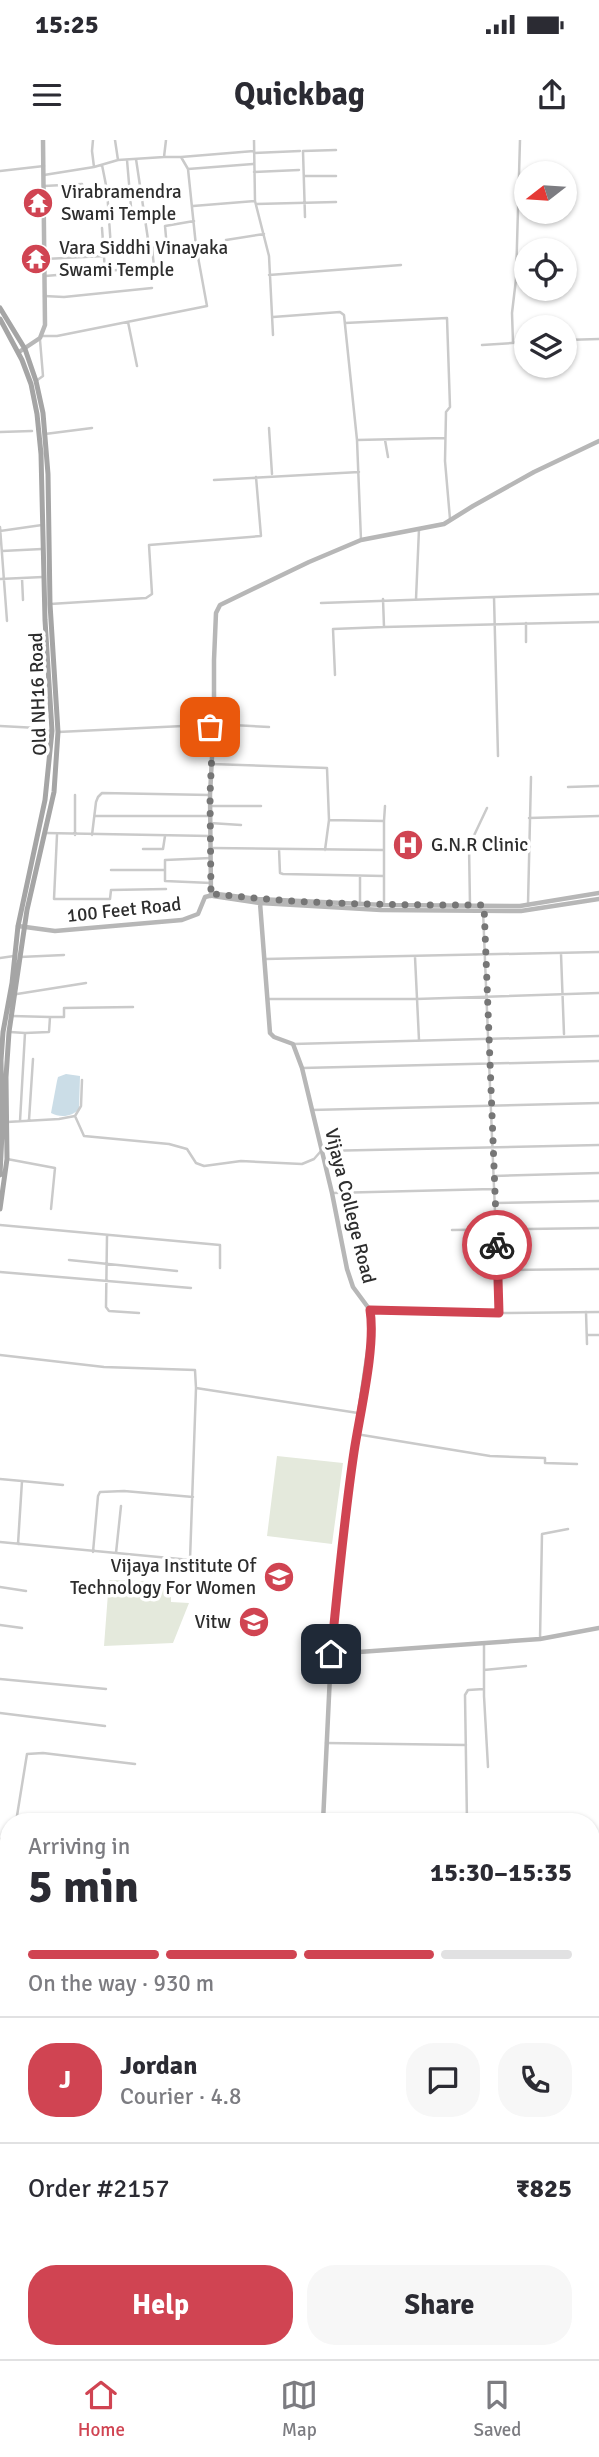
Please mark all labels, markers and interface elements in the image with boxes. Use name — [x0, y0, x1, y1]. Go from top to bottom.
text: 15:25 — [35, 9, 99, 41]
text: Quickbag — [234, 75, 365, 114]
icon: menu — [28, 76, 66, 114]
icon: share — [533, 76, 571, 114]
north arrow — [514, 161, 578, 224]
map controls — [514, 161, 577, 378]
place label: Virabramendra Swami Temple — [61, 180, 182, 226]
temple icon: Virabramendra Swami Temple — [21, 186, 55, 220]
place label: Vara Siddhi Vinayaka Swami Temple — [59, 236, 228, 282]
button: locate — [514, 238, 577, 301]
temple icon: Vara Siddhi Vinayaka Swami Temple — [19, 242, 53, 276]
button: layers — [514, 315, 577, 378]
street label: Old NH16 Road — [24, 632, 52, 756]
pin — [180, 697, 240, 757]
icon: bag — [191, 708, 229, 746]
hospital icon: G.N.R Clinic — [391, 828, 425, 862]
place label: G.N.R Clinic — [431, 833, 528, 857]
street label: 100 Feet Road — [66, 892, 182, 928]
street label: Vijaya College Road — [319, 1126, 381, 1286]
courier — [462, 1210, 532, 1280]
icon: bike — [478, 1226, 516, 1264]
place label: Vijaya Institute Of Technology For Women — [70, 1554, 258, 1600]
school or university icon: Vijaya Institute Of Technology For Women — [262, 1560, 296, 1594]
school or university icon: Vitw — [237, 1605, 271, 1639]
place label: Vitw — [195, 1610, 231, 1634]
pin — [301, 1624, 361, 1684]
icon: home — [312, 1635, 350, 1673]
text: Arriving in — [28, 1832, 130, 1861]
text: 15:30–15:35 — [430, 1857, 572, 1889]
text: 5 min — [28, 1859, 139, 1915]
text: On the way · 930 m — [28, 1969, 214, 1998]
button: chat — [406, 2043, 480, 2117]
button: phone — [498, 2043, 572, 2117]
text: Jordan — [120, 2050, 197, 2082]
text: J — [59, 2064, 71, 2096]
text: Courier · 4.8 — [120, 2082, 241, 2111]
text: Order #2157 — [28, 2173, 169, 2205]
text: ₹825 — [516, 2173, 572, 2205]
button: Help — [28, 2265, 293, 2345]
button: Share — [307, 2265, 572, 2345]
tab: Home — [78, 2376, 125, 2442]
tab: Map — [280, 2376, 318, 2442]
tab: Saved — [473, 2376, 521, 2442]

